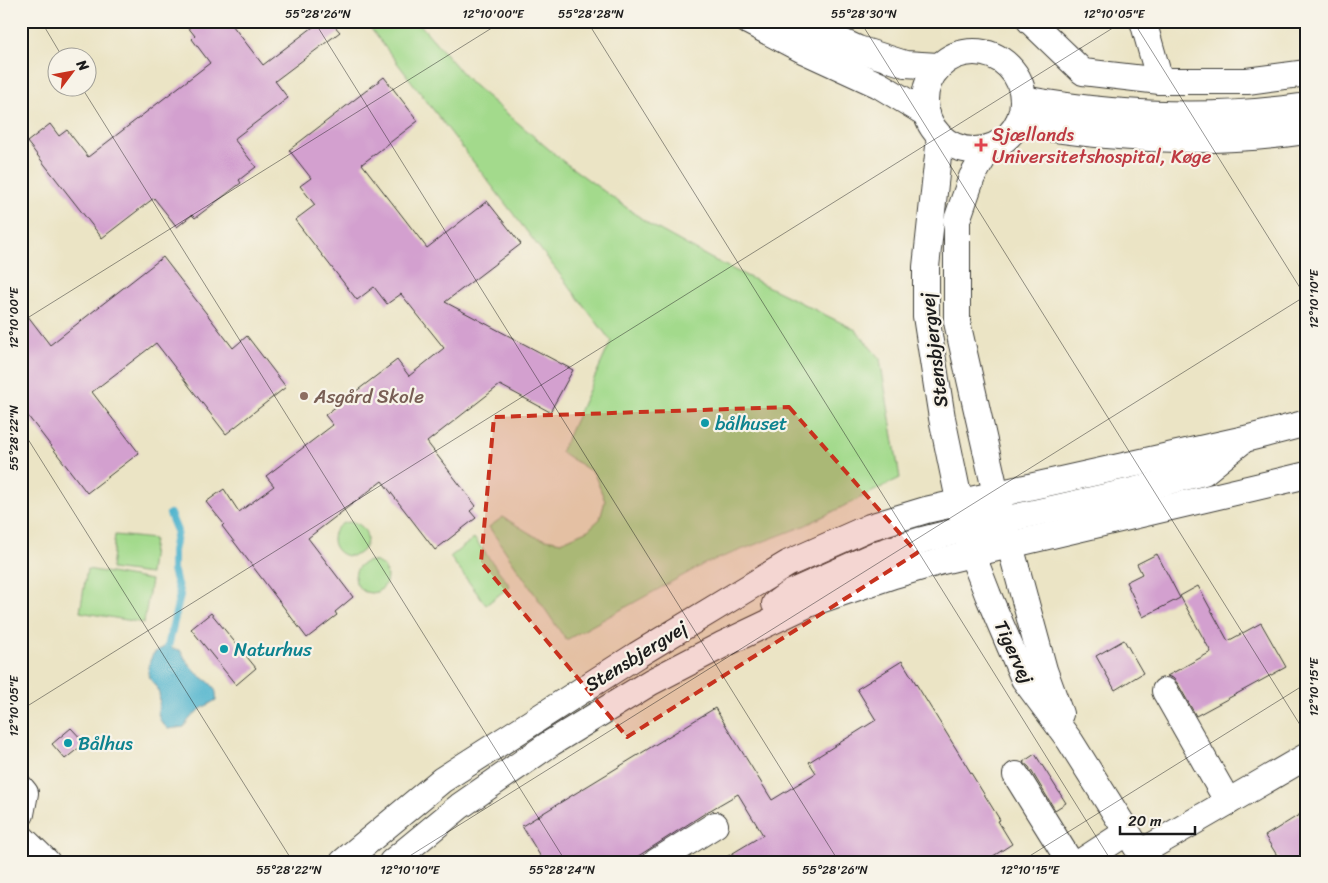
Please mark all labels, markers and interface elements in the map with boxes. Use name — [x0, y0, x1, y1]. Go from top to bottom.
text: 55°28'26"N — [285, 3, 351, 25]
text: 12°10'00"E — [462, 3, 525, 25]
text: 55°28'28"N — [558, 3, 625, 25]
text: 55°28'30"N — [831, 3, 898, 25]
text: 12°10'05"E — [1084, 3, 1146, 25]
north arrow — [48, 48, 98, 98]
text: N — [69, 54, 96, 76]
place label: Sjællands Universitetshospital, Køge — [992, 118, 1212, 173]
marker: Sjællands Universitetshospital, Køge — [974, 138, 988, 152]
text: 12°10'10"E — [1303, 268, 1325, 328]
text: 12°10'00"E — [3, 286, 25, 349]
street label: Stensbjergvej — [910, 289, 957, 409]
place label: Asgård Skole — [313, 380, 424, 413]
marker: Asgård Skole — [298, 390, 310, 402]
text: 55°28'22"N — [3, 405, 25, 471]
place label: bålhuset — [715, 407, 787, 440]
marker: bålhuset — [699, 417, 711, 429]
street label: Stensbjergvej — [578, 611, 695, 701]
street label: Tigervej — [985, 615, 1043, 690]
place label: Naturhus — [234, 633, 312, 666]
marker: Naturhus — [218, 643, 230, 655]
text: 12°10'15"E — [1303, 656, 1325, 716]
text: 12°10'05"E — [3, 674, 25, 736]
place label: Bålhus — [78, 727, 133, 760]
marker: Bålhus — [62, 737, 74, 749]
scale bar — [1120, 803, 1196, 835]
text: 20 m — [1128, 808, 1162, 834]
text: 55°28'22"N — [256, 859, 322, 881]
text: 12°10'10"E — [381, 859, 441, 881]
text: 55°28'24"N — [529, 859, 596, 881]
text: 55°28'26"N — [802, 859, 868, 881]
text: 12°10'15"E — [1001, 859, 1061, 881]

